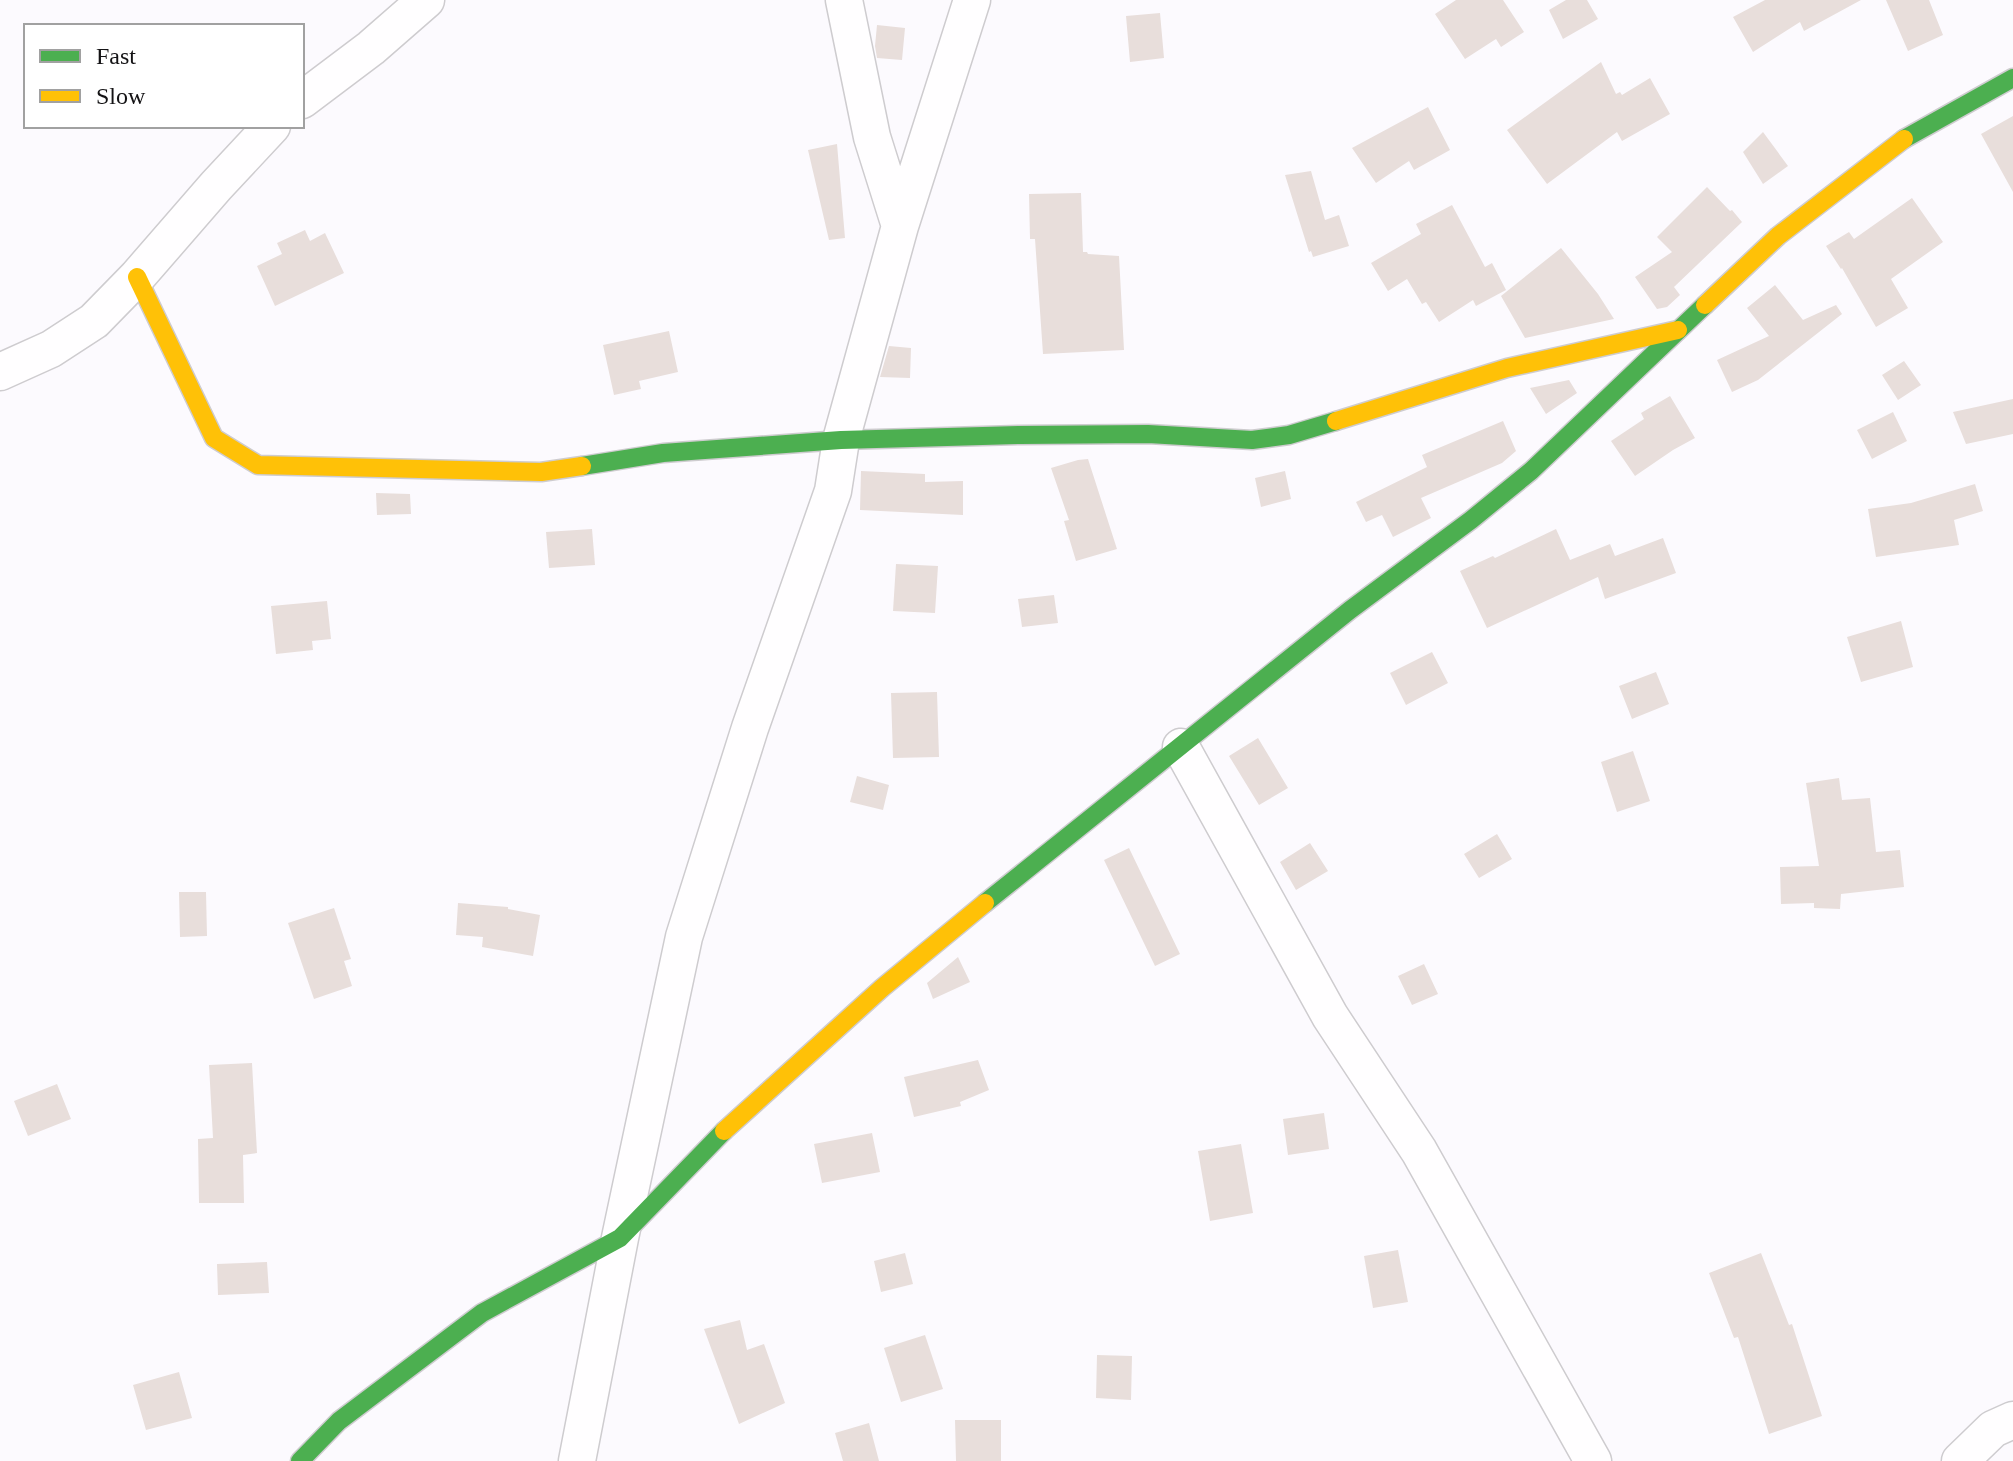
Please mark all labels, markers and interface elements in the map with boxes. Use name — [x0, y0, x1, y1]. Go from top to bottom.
legend — [24, 24, 304, 128]
text: Fast — [96, 43, 136, 69]
text: Slow — [96, 83, 146, 109]

